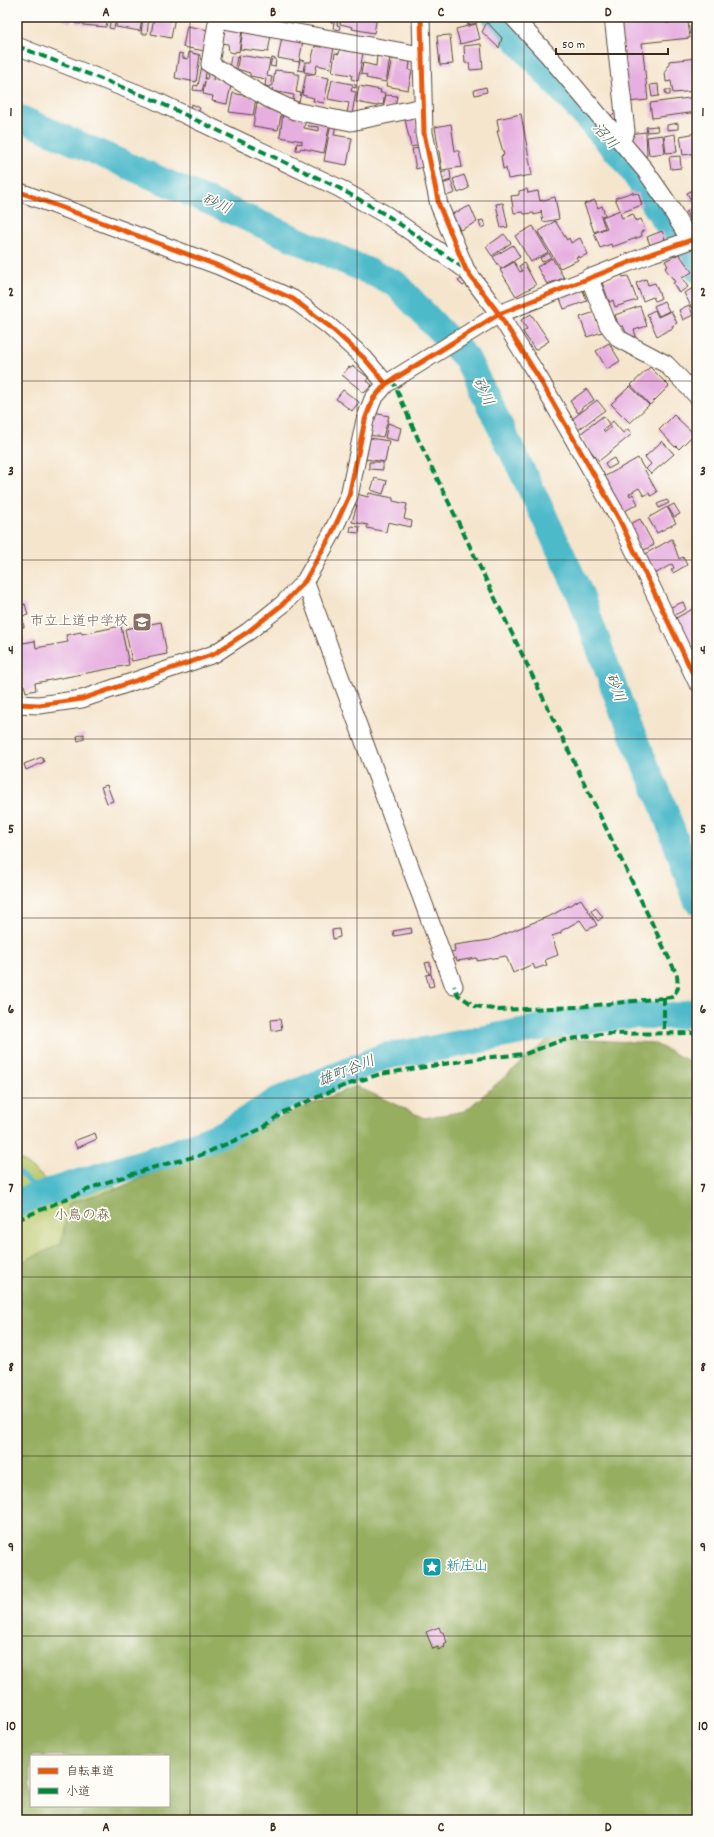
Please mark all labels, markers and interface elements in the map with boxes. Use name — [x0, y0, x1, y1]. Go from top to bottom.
text: A — [102, 4, 110, 23]
text: B — [270, 4, 276, 23]
text: C — [438, 4, 445, 23]
text: D — [605, 4, 612, 23]
scale bar — [556, 30, 668, 56]
text: 50 m — [562, 37, 585, 54]
text: 1 — [10, 104, 13, 123]
text: 1 — [702, 104, 705, 123]
water label: 沼川 — [586, 118, 622, 156]
water label: 砂川 — [198, 189, 234, 221]
text: 2 — [8, 284, 14, 303]
text: 2 — [700, 284, 706, 303]
water label: 砂川 — [466, 374, 498, 410]
text: 3 — [8, 463, 14, 482]
text: 3 — [700, 463, 706, 482]
school or university icon: 市立上道中学校 — [131, 611, 153, 633]
place label: 市立上道中学校 — [30, 612, 128, 632]
text: 4 — [8, 642, 14, 661]
text: 4 — [700, 642, 706, 661]
water label: 砂川 — [599, 670, 629, 706]
text: 5 — [8, 821, 14, 840]
text: 5 — [700, 821, 706, 840]
text: 6 — [8, 1001, 15, 1020]
text: 6 — [700, 1001, 707, 1020]
water label: 雄町谷川 — [315, 1051, 379, 1093]
text: 7 — [9, 1180, 14, 1199]
text: 7 — [701, 1180, 706, 1199]
park label: 小鳥の森 — [54, 1206, 110, 1226]
text: 8 — [8, 1359, 14, 1378]
text: 8 — [700, 1359, 706, 1378]
text: 9 — [8, 1539, 14, 1558]
text: 9 — [700, 1539, 706, 1558]
place icon: 新庄山 — [421, 1556, 443, 1578]
place label: 新庄山 — [446, 1557, 488, 1577]
text: 10 — [6, 1718, 16, 1737]
text: 10 — [698, 1718, 708, 1737]
legend — [30, 1755, 170, 1807]
text: 自転車道 — [66, 1764, 114, 1781]
text: 小道 — [66, 1784, 90, 1801]
text: A — [102, 1819, 110, 1837]
text: B — [270, 1819, 276, 1837]
text: C — [438, 1819, 445, 1837]
text: D — [605, 1819, 612, 1837]

